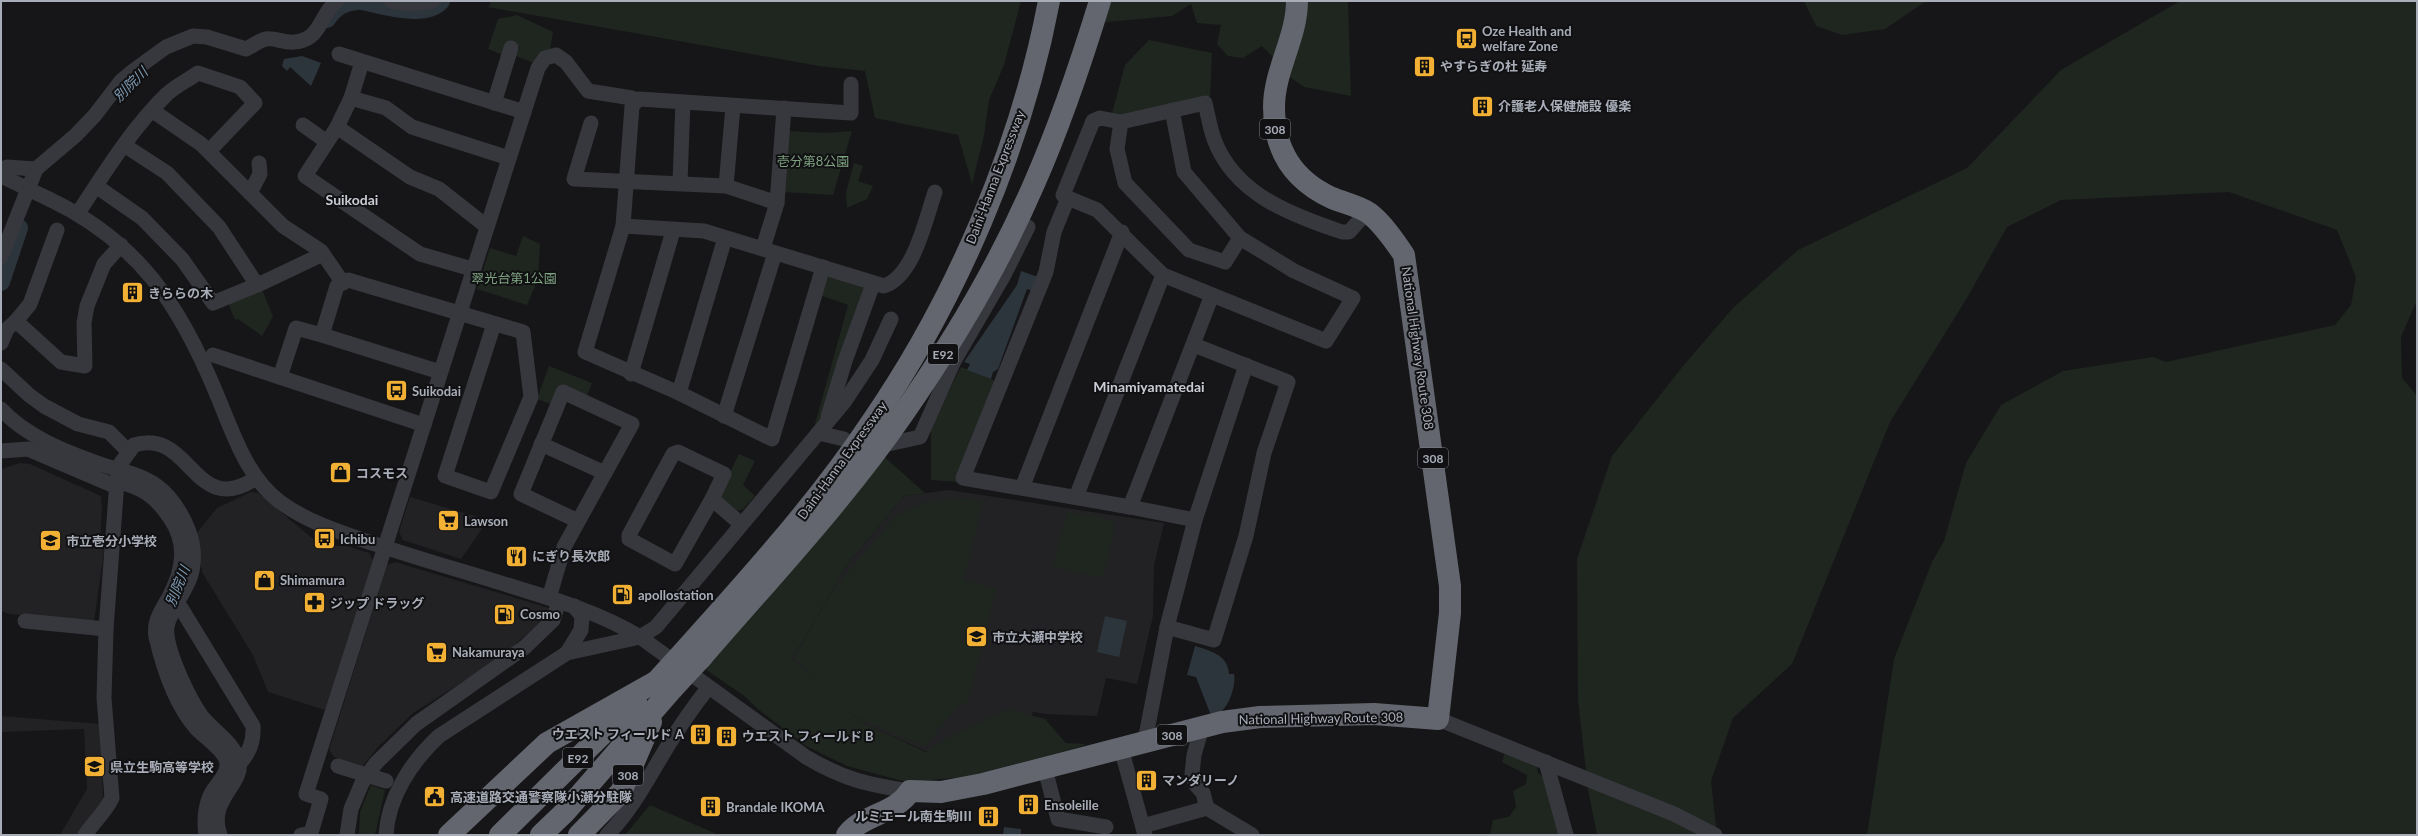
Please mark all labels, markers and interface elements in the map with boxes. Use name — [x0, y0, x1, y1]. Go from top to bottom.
place label: Oze Health and welfare Zone — [1482, 23, 1572, 54]
bus stop icon: Oze Health and welfare Zone — [1453, 25, 1479, 51]
building icon: やすらぎの杜 延寿 — [1411, 53, 1437, 79]
place label: やすらぎの杜 延寿 — [1440, 58, 1547, 74]
water label: 別院川 — [109, 62, 152, 105]
building icon: 介護老人保健施設 優楽 — [1470, 93, 1496, 119]
place label: 介護老人保健施設 優楽 — [1498, 98, 1631, 114]
street label: Daini-Hanna Expressway — [962, 108, 1028, 246]
road number: 308 — [1260, 119, 1290, 139]
park label: 壱分第8公園 — [777, 153, 849, 169]
district label: Suikodai — [326, 191, 378, 208]
street label: National Highway Route 308 — [1399, 265, 1437, 431]
park label: 翠光台第1公園 — [471, 270, 557, 286]
building icon: きららの木 — [119, 280, 145, 306]
place label: きららの木 — [148, 285, 214, 301]
road number: E92 — [928, 344, 958, 364]
bus stop icon: Suikodai — [384, 378, 410, 404]
district label: Minamiyamatedai — [1093, 378, 1205, 395]
place label: Suikodai — [412, 383, 461, 399]
street label: Daini-Hanna Expressway — [794, 398, 890, 522]
road number: 308 — [1418, 448, 1448, 468]
shop icon: コスモス — [327, 460, 353, 486]
place label: コスモス — [356, 465, 408, 481]
supermarket icon: Lawson — [436, 508, 462, 534]
place label: Lawson — [464, 513, 508, 529]
bus stop icon: Ichibu — [311, 526, 337, 552]
school or university icon: 市立壱分小学校 — [37, 528, 63, 554]
place label: Ichibu — [340, 531, 375, 547]
place label: 市立壱分小学校 — [66, 533, 157, 549]
restaurant icon: にぎり長次郎 — [503, 543, 529, 569]
place label: にぎり長次郎 — [532, 548, 610, 564]
water label: 別院川 — [161, 561, 193, 609]
shop icon: Shimamura — [252, 567, 278, 593]
place label: Shimamura — [280, 572, 345, 588]
fuel station icon: apollostation — [609, 582, 635, 608]
place label: apollostation — [638, 587, 714, 603]
pharmacy icon: ジップ ドラッグ — [301, 590, 327, 616]
place label: ジップ ドラッグ — [330, 595, 424, 611]
fuel station icon: Cosmo — [492, 601, 518, 627]
place label: Cosmo — [520, 606, 561, 622]
school or university icon: 市立大瀬中学校 — [963, 624, 989, 650]
place label: 市立大瀬中学校 — [992, 629, 1083, 645]
supermarket icon: Nakamuraya — [424, 639, 450, 665]
place label: Nakamuraya — [452, 644, 525, 660]
street label: National Highway Route 308 — [1239, 709, 1403, 727]
building icon: ウエスト フィールド A — [687, 721, 713, 747]
building icon: ウエスト フィールド B — [713, 723, 739, 749]
road number: 308 — [1157, 725, 1187, 745]
place label: ウエスト フィールド A — [552, 726, 685, 742]
place label: ウエスト フィールド B — [742, 728, 874, 744]
road number: E92 — [563, 748, 593, 768]
school or university icon: 県立生駒高等学校 — [81, 754, 107, 780]
place label: 県立生駒高等学校 — [110, 759, 214, 775]
road number: 308 — [613, 765, 643, 785]
building icon: マンダリーノ — [1134, 767, 1160, 793]
place label: マンダリーノ — [1162, 772, 1239, 788]
public building icon: 高速道路交通警察隊小瀬分駐隊 — [421, 784, 447, 810]
place label: 高速道路交通警察隊小瀬分駐隊 — [450, 789, 632, 805]
building icon: Ensoleille — [1016, 792, 1042, 818]
building icon: Brandale IKOMA — [697, 794, 723, 820]
place label: Ensoleille — [1044, 797, 1099, 813]
place label: Brandale IKOMA — [726, 799, 826, 815]
building icon: ルミエール南生駒Ⅲ — [975, 803, 1001, 829]
place label: ルミエール南生駒Ⅲ — [855, 808, 972, 824]

